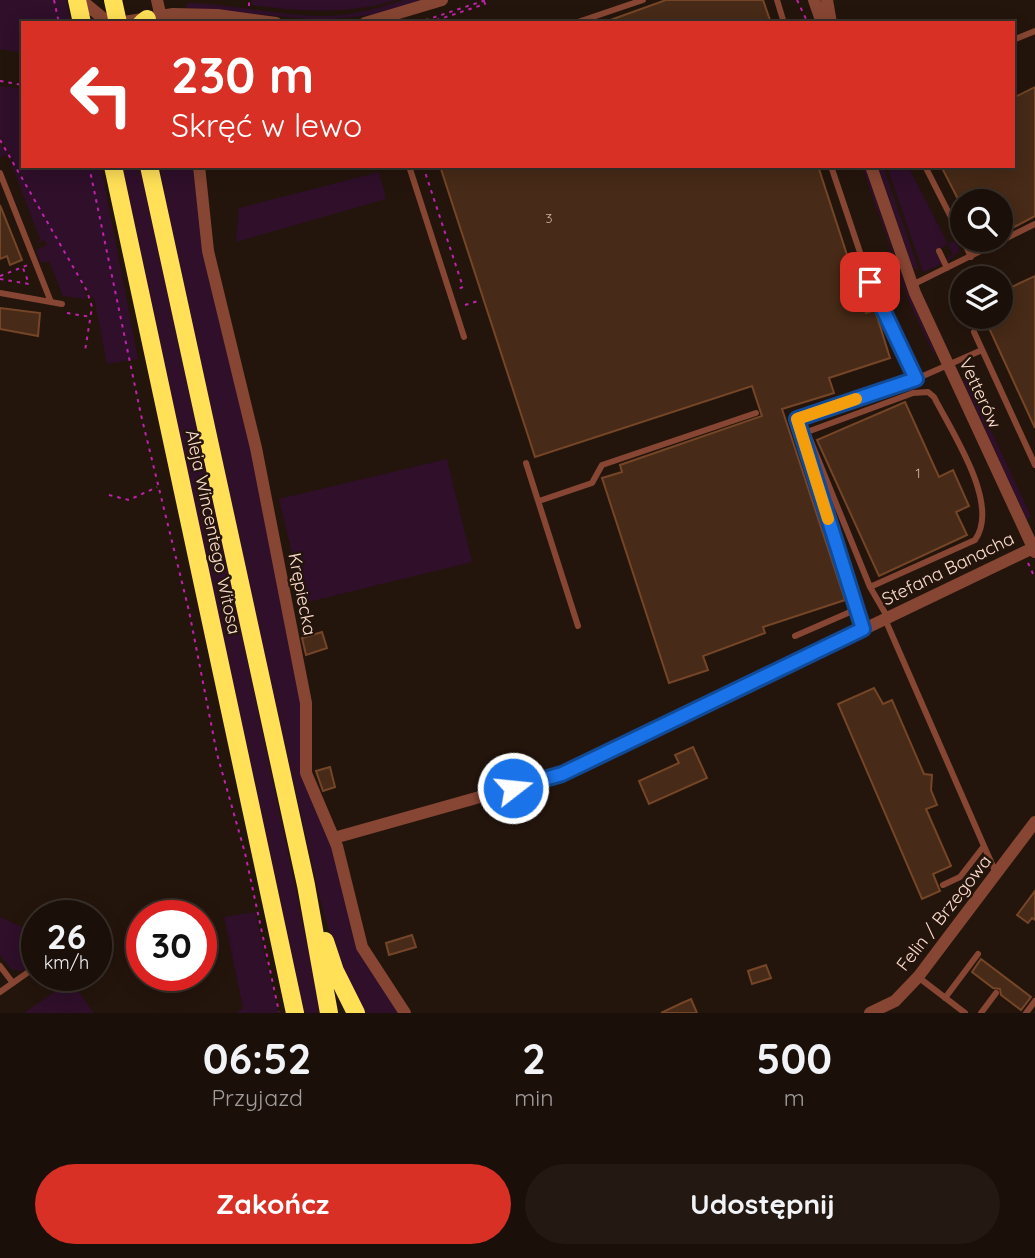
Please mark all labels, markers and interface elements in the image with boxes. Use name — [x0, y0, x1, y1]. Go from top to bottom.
text: 230 m — [171, 44, 314, 105]
icon: left — [56, 49, 147, 140]
text: Skręć w lewo — [171, 105, 362, 145]
map controls — [950, 189, 1013, 329]
button: search — [950, 189, 1013, 252]
house number: 3 — [545, 209, 553, 227]
pin — [840, 252, 900, 312]
icon: arrive — [851, 263, 889, 301]
button: layers — [950, 266, 1013, 329]
street label: Vetterów — [954, 354, 1007, 432]
street label: Aleja Wincentego Witosa — [181, 428, 246, 636]
house number: 1 — [915, 464, 921, 482]
street label: Stefana Banacha — [878, 527, 1018, 611]
street label: Krępiecka — [283, 551, 322, 637]
position arrow — [476, 751, 550, 825]
street label: Felin / Brzegowa — [891, 850, 996, 975]
speed limit sign: 30 — [126, 900, 217, 991]
text: 26 — [47, 914, 86, 958]
text: km/h — [44, 951, 89, 974]
text: 06:52 — [203, 1032, 311, 1085]
text: 2 — [522, 1032, 546, 1085]
text: 500 — [756, 1032, 832, 1085]
text: Przyjazd — [211, 1083, 303, 1112]
text: min — [514, 1083, 554, 1112]
text: m — [784, 1083, 805, 1112]
button: Zakończ — [35, 1164, 511, 1244]
button: Udostępnij — [525, 1164, 1000, 1244]

